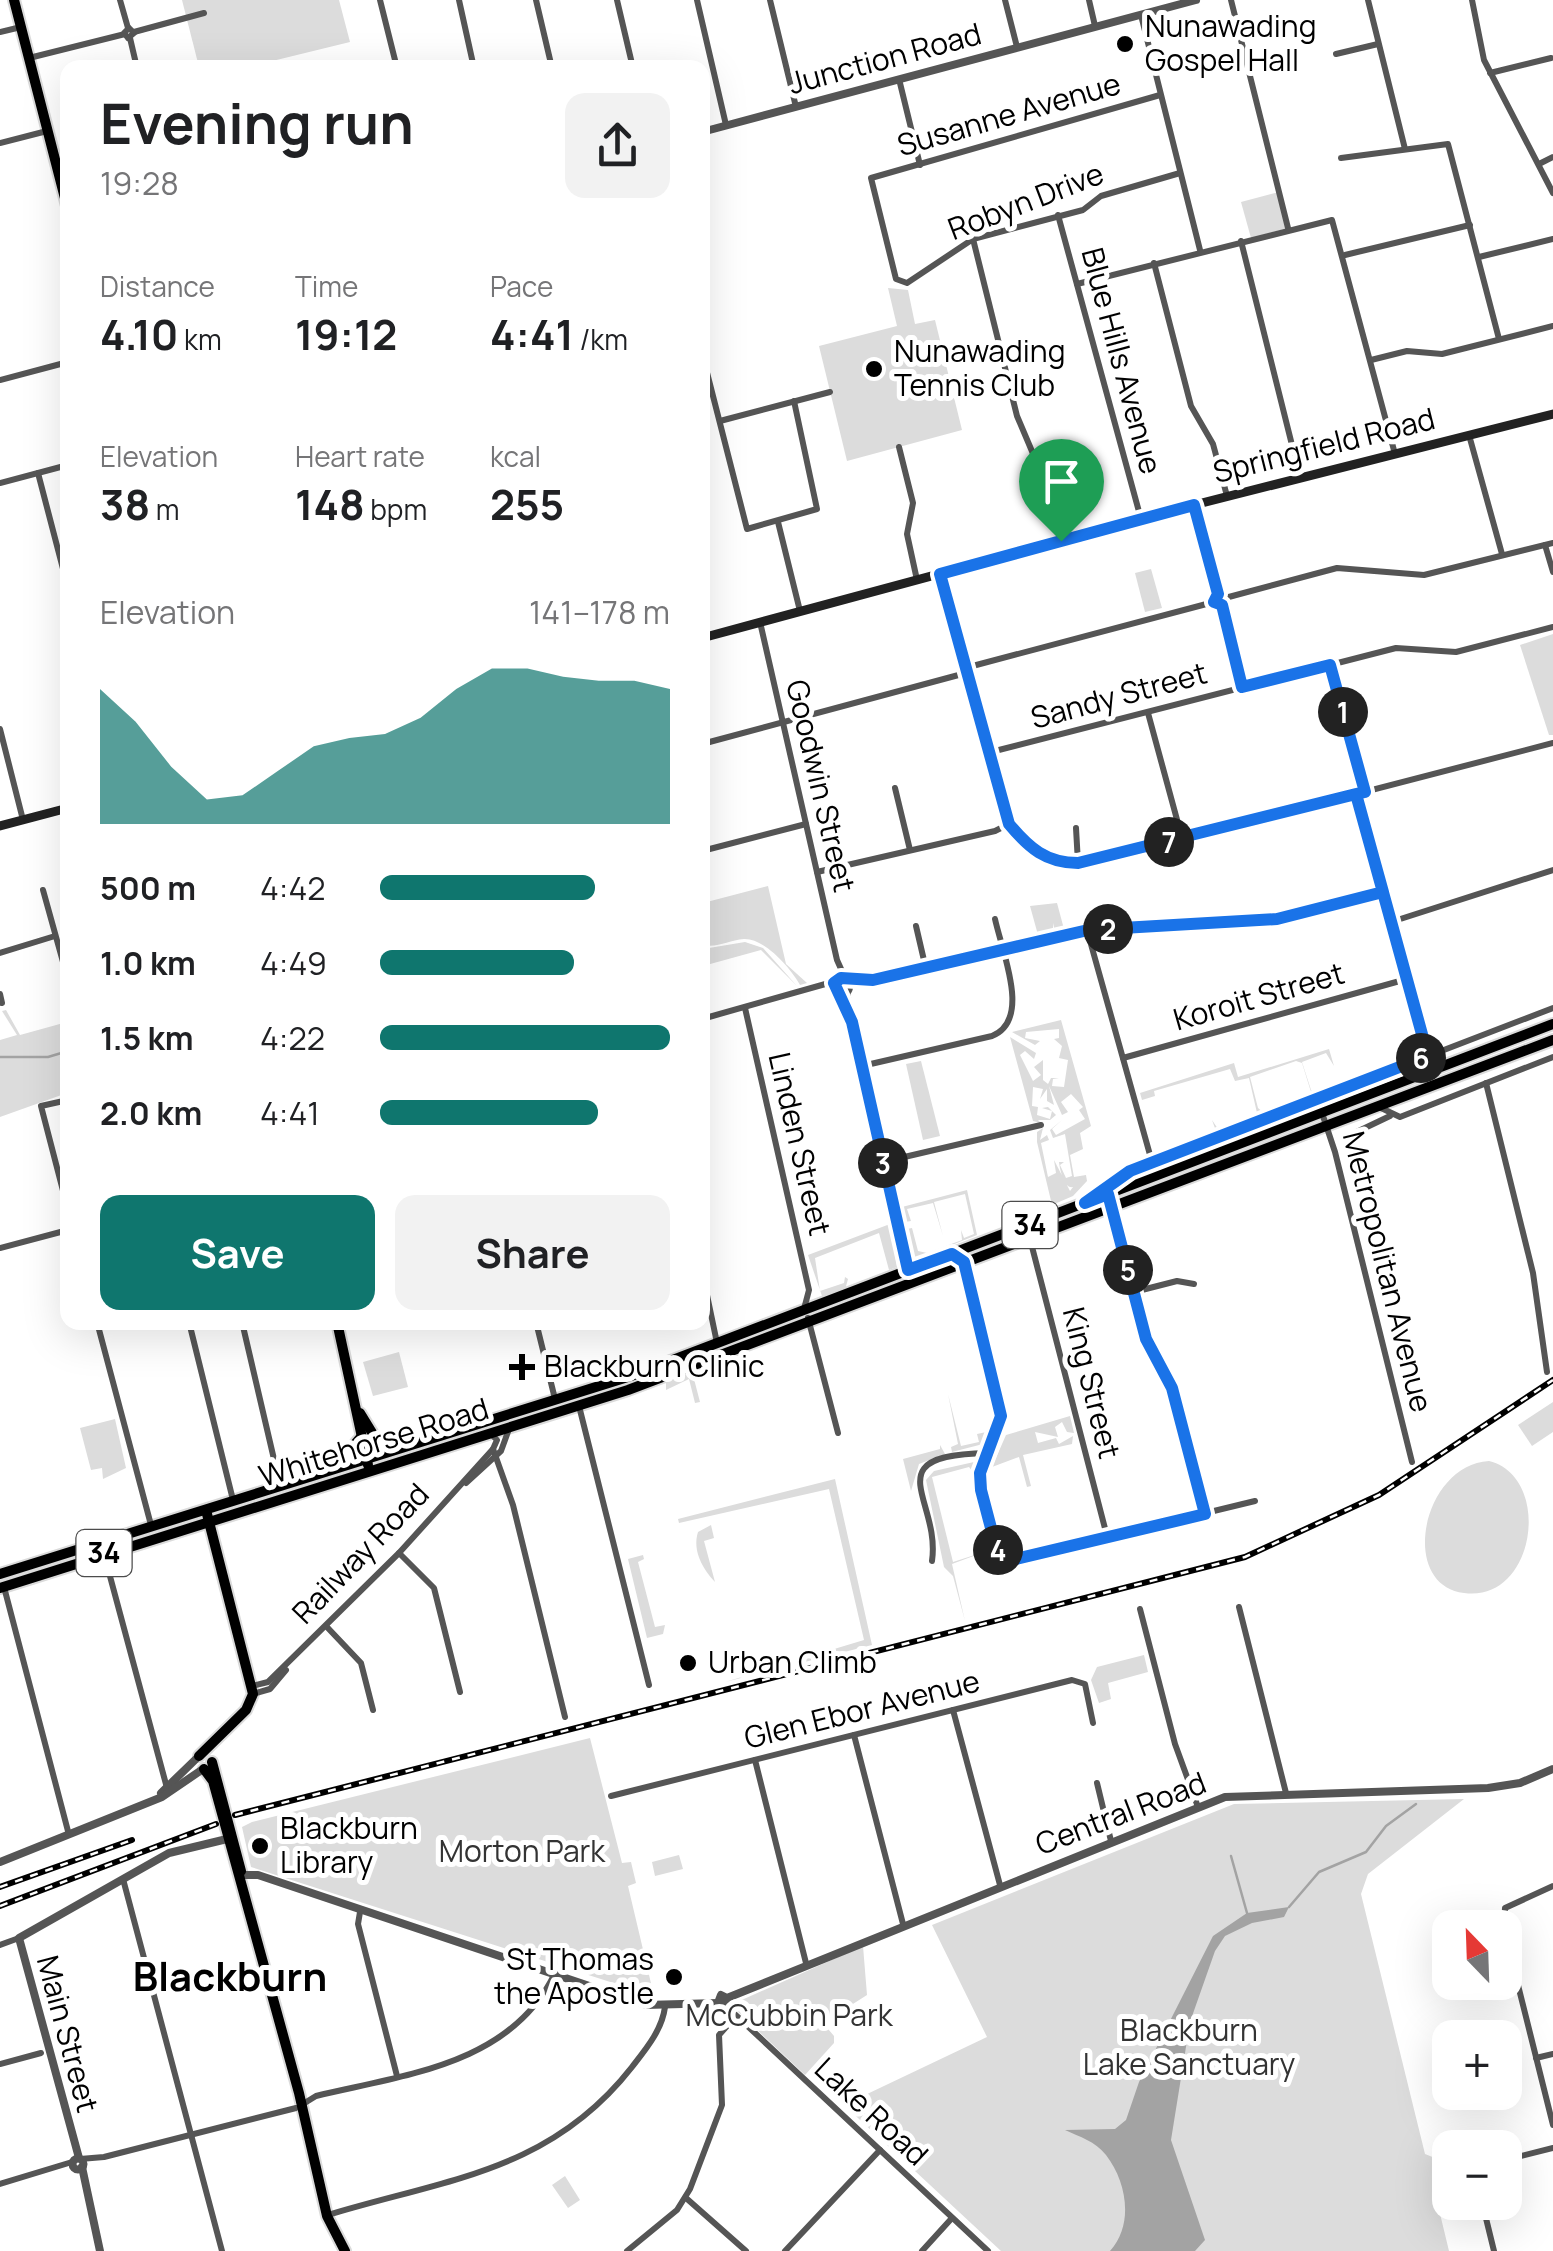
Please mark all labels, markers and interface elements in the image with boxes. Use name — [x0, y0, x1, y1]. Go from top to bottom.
place label: Nunawading Gospel Hall — [1145, 5, 1316, 80]
street label: Junction Road — [784, 12, 985, 103]
marker: Nunawading Gospel Hall — [1114, 33, 1136, 55]
street label: Susanne Avenue — [892, 62, 1125, 165]
text: Evening run — [100, 85, 414, 161]
button: share — [565, 93, 670, 198]
street label: Robyn Drive — [942, 152, 1109, 249]
text: 19:28 — [100, 161, 179, 205]
street label: Blue Hills Avenue — [1073, 243, 1172, 478]
text: Distance — [100, 267, 215, 305]
text: Time — [295, 267, 358, 305]
text: Pace — [490, 267, 553, 305]
text: 4.10 — [100, 305, 178, 363]
text: 19:12 — [295, 305, 397, 363]
text: 4:41 — [490, 305, 574, 363]
text: km — [178, 320, 222, 358]
text: /km — [574, 320, 628, 358]
place label: Nunawading Tennis Club — [894, 330, 1065, 405]
marker: Nunawading Tennis Club — [863, 358, 885, 380]
street label: Springfield Road — [1208, 397, 1439, 492]
text: Elevation — [100, 437, 218, 475]
text: Heart rate — [295, 437, 425, 475]
text: kcal — [490, 437, 541, 475]
pin — [1019, 439, 1104, 542]
icon: arrive — [1034, 454, 1089, 509]
text: 38 — [100, 475, 150, 533]
text: 148 — [295, 475, 365, 533]
text: 255 — [490, 475, 564, 533]
text: m — [150, 490, 180, 528]
text: bpm — [365, 490, 427, 528]
text: Elevation — [100, 590, 235, 634]
text: 141–178 m — [529, 590, 670, 634]
street label: Sandy Street — [1026, 651, 1211, 738]
street label: Goodwin Street — [777, 676, 866, 896]
pin: 1 — [1318, 687, 1368, 737]
text: 1 — [1337, 693, 1349, 731]
pin: 7 — [1144, 817, 1194, 867]
text: 7 — [1162, 823, 1176, 861]
text: 500 m — [100, 866, 196, 910]
text: 4:42 — [260, 866, 326, 910]
pin: 2 — [1083, 904, 1133, 954]
text: 2 — [1100, 910, 1116, 948]
text: 1.0 km — [100, 941, 196, 985]
text: 4:49 — [260, 941, 327, 985]
street label: Koroit Street — [1168, 952, 1349, 1039]
text: 1.5 km — [100, 1016, 194, 1060]
text: 4:22 — [260, 1016, 325, 1060]
pin: 6 — [1396, 1033, 1446, 1083]
text: 6 — [1412, 1039, 1430, 1077]
street label: Linden Street — [759, 1048, 841, 1239]
text: 2.0 km — [100, 1091, 202, 1135]
text: 4:41 — [260, 1091, 320, 1135]
street label: Metropolitan Avenue — [1334, 1127, 1443, 1416]
pin: 3 — [858, 1138, 908, 1188]
text: 3 — [875, 1144, 891, 1182]
button: Save — [100, 1195, 375, 1310]
button: Share — [395, 1195, 670, 1310]
road number: 34 — [1002, 1202, 1058, 1248]
pin: 5 — [1103, 1245, 1153, 1295]
text: 5 — [1120, 1251, 1136, 1289]
street label: King Street — [1054, 1303, 1131, 1463]
place label: Blackburn Clinic — [544, 1345, 765, 1386]
marker: Blackburn Clinic — [509, 1354, 535, 1380]
street label: Whitehorse Road — [254, 1387, 493, 1496]
street label: Railway Road — [283, 1474, 437, 1632]
pin: 4 — [973, 1525, 1023, 1575]
road number: 34 — [76, 1530, 132, 1576]
text: 4 — [989, 1531, 1007, 1569]
place label: Urban Climb — [708, 1641, 877, 1682]
marker: Urban Climb — [677, 1652, 699, 1674]
street label: Glen Ebor Avenue — [740, 1659, 984, 1758]
street label: Central Road — [1029, 1761, 1212, 1864]
place label: Blackburn Library — [280, 1807, 418, 1882]
park label: Morton Park — [439, 1830, 606, 1871]
marker: Blackburn Library — [249, 1835, 271, 1857]
north arrow — [1432, 1910, 1522, 2000]
map controls — [1432, 1910, 1522, 2220]
place label: St Thomas the Apostle — [494, 1938, 654, 2013]
district label: Blackburn — [133, 1948, 327, 2003]
street label: Main Street — [28, 1951, 109, 2117]
marker: St Thomas the Apostle — [663, 1966, 685, 1988]
park label: McCubbin Park — [685, 1994, 894, 2035]
park label: Blackburn Lake Sanctuary — [1083, 2009, 1295, 2084]
button: + — [1432, 2020, 1522, 2110]
street label: Lake Road — [806, 2048, 938, 2174]
button: − — [1432, 2130, 1522, 2220]

